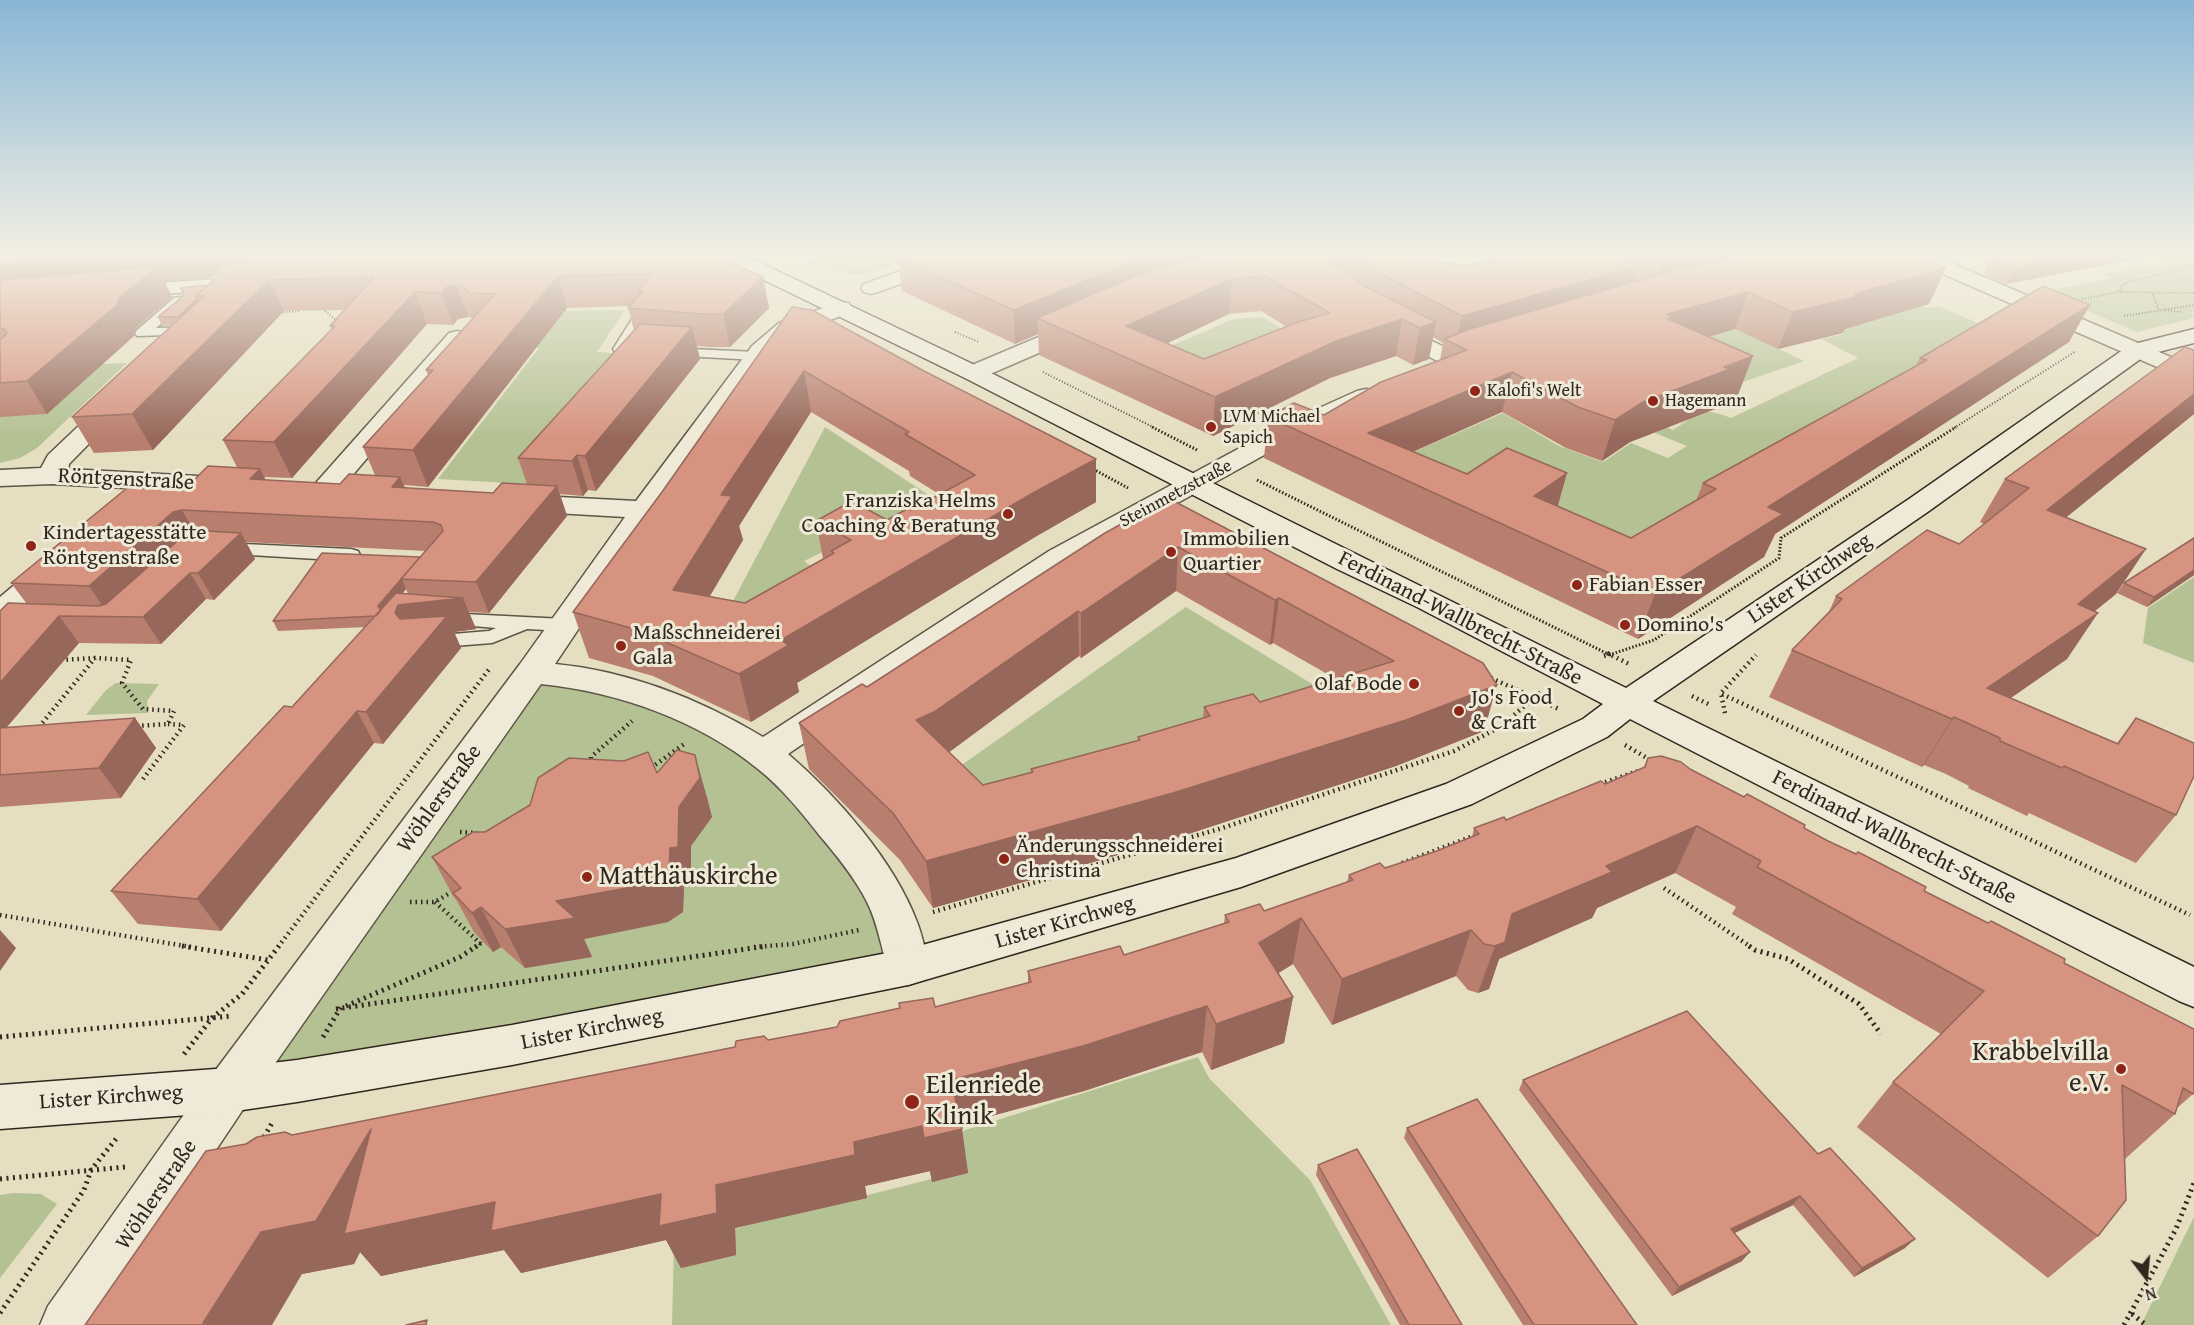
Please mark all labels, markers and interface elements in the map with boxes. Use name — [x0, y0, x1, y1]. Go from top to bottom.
place label: Kalofi's Welt — [1487, 380, 1581, 402]
marker: Kalofi's Welt — [1468, 384, 1482, 398]
place label: Hagemann — [1665, 390, 1746, 412]
marker: Hagemann — [1646, 394, 1660, 408]
place label: LVM Michael Sapich — [1223, 406, 1320, 448]
marker: LVM Michael Sapich — [1204, 420, 1218, 434]
street label: Steinmetzstraße — [1116, 455, 1236, 533]
street label: Röntgenstraße — [57, 463, 195, 497]
place label: Franziska Helms Coaching & Beratung — [802, 488, 996, 540]
marker: Franziska Helms Coaching & Beratung — [1001, 507, 1015, 521]
place label: Kindertagesstätte Röntgenstraße — [43, 520, 207, 572]
place label: Immobilien Quartier — [1183, 526, 1290, 578]
street label: Lister Kirchweg — [1743, 528, 1877, 630]
marker: Kindertagesstätte Röntgenstraße — [24, 539, 38, 553]
marker: Immobilien Quartier — [1164, 545, 1178, 559]
street label: Ferdinand-Wallbrecht-Straße — [1334, 546, 1586, 692]
place label: Fabian Esser — [1589, 572, 1702, 598]
marker: Fabian Esser — [1570, 578, 1584, 592]
place label: Domino's — [1637, 612, 1724, 638]
marker: Domino's — [1618, 618, 1632, 632]
place label: Maßschneiderei Gala — [633, 620, 781, 672]
marker: Maßschneiderei Gala — [614, 639, 628, 653]
place label: Olaf Bode — [1314, 671, 1402, 697]
marker: Olaf Bode — [1407, 677, 1421, 691]
place label: Jo's Food & Craft — [1471, 685, 1552, 736]
marker: Jo's Food & Craft — [1452, 704, 1466, 718]
street label: Wöhlerstraße — [392, 740, 488, 858]
street label: Ferdinand-Wallbrecht-Straße — [1768, 765, 2020, 911]
place label: Änderungsschneiderei Christina — [1016, 833, 1223, 884]
marker: Änderungsschneiderei Christina — [997, 852, 1011, 866]
place label: Matthäuskirche — [599, 861, 778, 893]
marker: Matthäuskirche — [580, 870, 594, 884]
street label: Lister Kirchweg — [992, 890, 1138, 956]
street label: Lister Kirchweg — [519, 1003, 665, 1057]
place label: Krabbelvilla e.V. — [1972, 1037, 2109, 1100]
marker: Krabbelvilla e.V. — [2114, 1062, 2128, 1076]
place label: Eilenriede Klinik — [926, 1070, 1041, 1133]
street label: Lister Kirchweg — [38, 1080, 184, 1116]
marker: Eilenriede Klinik — [903, 1093, 921, 1111]
street label: Wöhlerstraße — [111, 1135, 203, 1255]
north arrow — [2116, 1247, 2176, 1307]
text: N — [2143, 1281, 2159, 1307]

